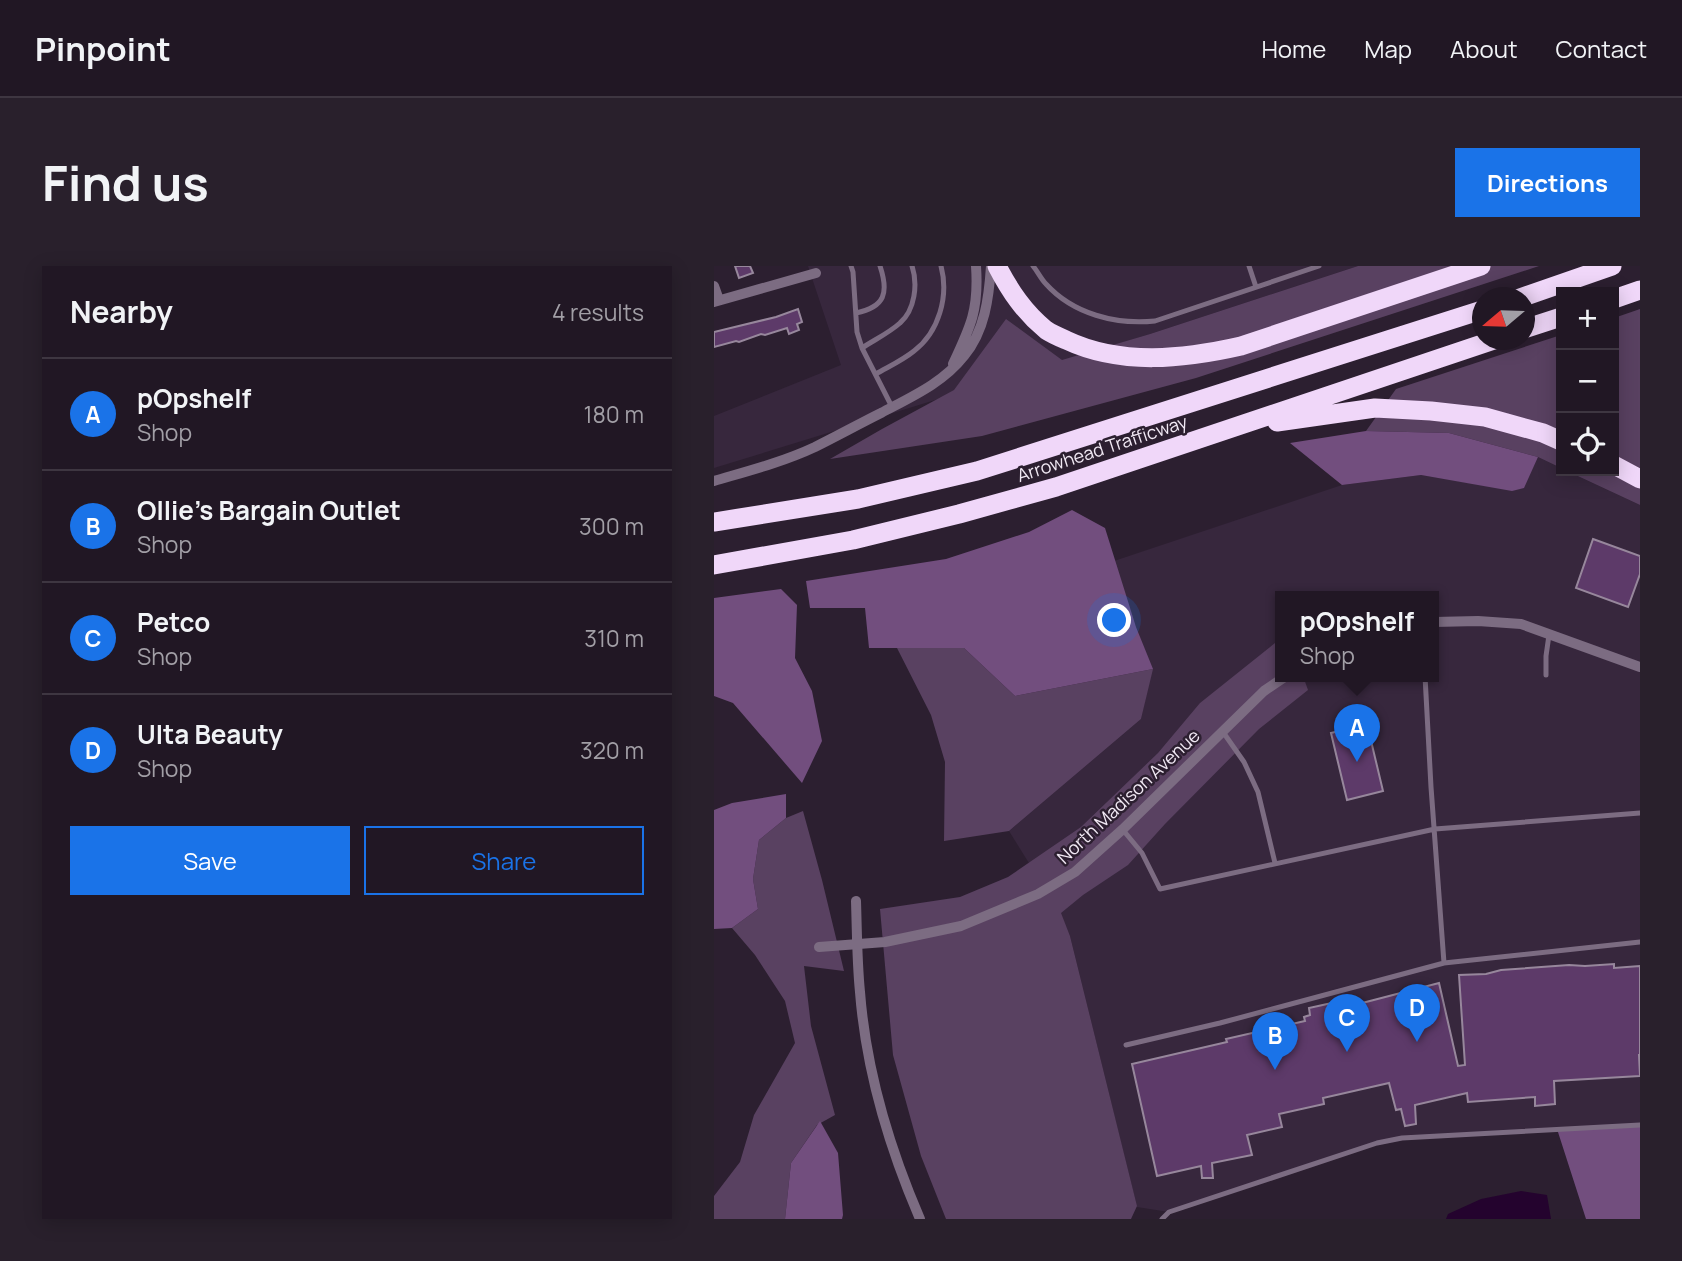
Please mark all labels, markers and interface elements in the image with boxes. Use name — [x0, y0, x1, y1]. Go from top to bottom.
text: Pinpoint — [35, 26, 171, 71]
text: Home — [1261, 32, 1326, 65]
text: Map — [1364, 32, 1412, 65]
text: About — [1450, 32, 1518, 65]
text: Contact — [1556, 32, 1647, 65]
button: Directions — [1455, 148, 1640, 217]
text: Find us — [42, 149, 209, 216]
north arrow — [1472, 287, 1535, 350]
map controls — [1556, 287, 1619, 476]
button: + — [1556, 287, 1619, 350]
text: Nearby — [70, 291, 173, 332]
text: 4 results — [552, 296, 644, 328]
button: − — [1556, 350, 1619, 413]
text: pOpshelf — [137, 380, 251, 416]
text: A — [85, 398, 101, 430]
text: 180 m — [584, 398, 644, 430]
street label: Arrowhead Trafficway — [1014, 409, 1191, 487]
button: locate — [1556, 413, 1619, 476]
text: Shop — [137, 416, 192, 448]
text: Ollie's Bargain Outlet — [137, 492, 401, 528]
text: B — [86, 510, 100, 542]
text: 300 m — [579, 510, 644, 542]
text: Shop — [137, 528, 192, 560]
popup — [1275, 591, 1439, 682]
your location — [1097, 603, 1131, 637]
text: pOpshelf — [1300, 603, 1414, 639]
text: Petco — [137, 604, 210, 640]
text: C — [85, 622, 102, 654]
text: 310 m — [584, 622, 644, 654]
text: Shop — [1300, 639, 1355, 671]
text: Shop — [137, 640, 192, 672]
pin: A — [1334, 704, 1380, 762]
text: Ulta Beauty — [137, 716, 283, 752]
street label: North Madison Avenue — [1051, 723, 1205, 869]
text: D — [85, 734, 101, 766]
text: 320 m — [580, 734, 644, 766]
text: Shop — [137, 752, 192, 784]
button: Save — [70, 826, 350, 895]
button: Share — [364, 826, 644, 895]
pin: D — [1394, 984, 1440, 1042]
pin: C — [1324, 994, 1370, 1052]
pin: B — [1252, 1012, 1298, 1070]

